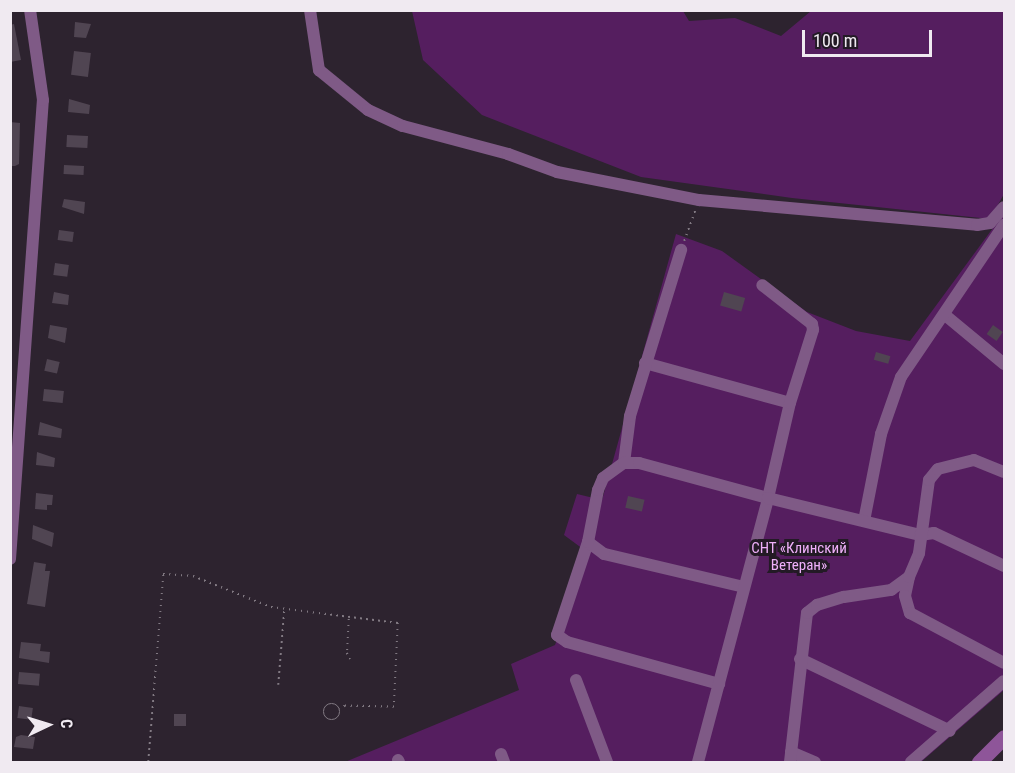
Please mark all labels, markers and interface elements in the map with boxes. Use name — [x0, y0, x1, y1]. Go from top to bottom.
scale bar — [805, 18, 936, 56]
text: 100 m — [813, 30, 857, 51]
park label: СНТ «Клинский Ветеран» — [751, 539, 847, 574]
north arrow — [18, 695, 78, 755]
text: С — [57, 718, 76, 729]

